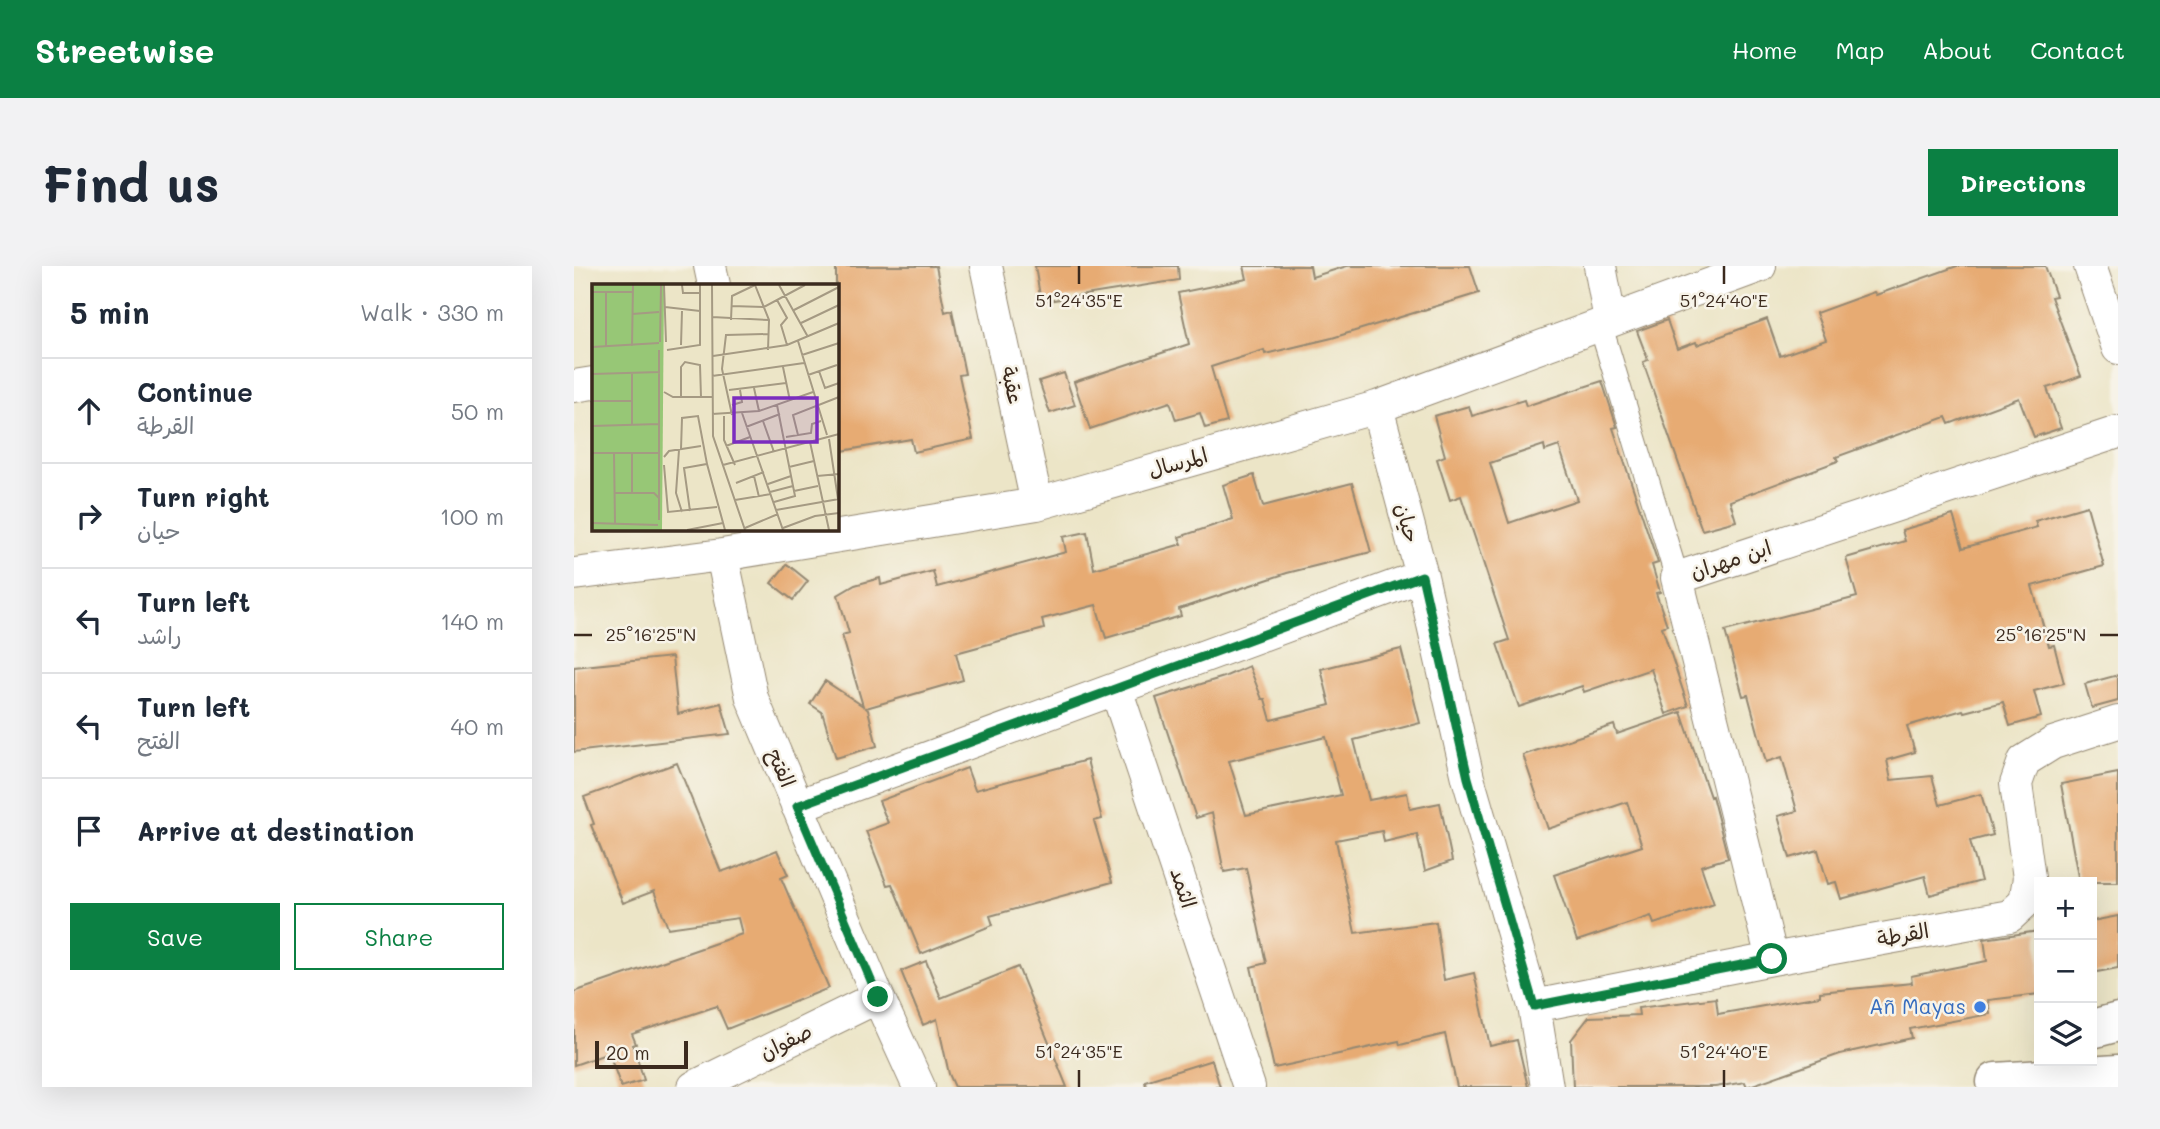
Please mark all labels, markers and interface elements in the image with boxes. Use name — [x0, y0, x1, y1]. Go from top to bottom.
text: Streetwise — [35, 28, 214, 71]
text: Home — [1732, 34, 1797, 65]
text: Map — [1835, 34, 1884, 65]
text: About — [1922, 34, 1992, 65]
text: Contact — [2030, 34, 2125, 65]
button: Directions — [1928, 149, 2118, 216]
text: Find us — [42, 151, 220, 214]
inset map — [592, 284, 838, 530]
text: 51°24'35"E — [1035, 288, 1123, 312]
text: 51°24'40"E — [1680, 288, 1768, 312]
text: 5 min — [70, 292, 150, 332]
text: Walk · 330 m — [360, 297, 504, 327]
street label: عقبة — [995, 363, 1031, 406]
text: Continue — [137, 375, 253, 409]
icon: ahead — [70, 392, 108, 430]
text: 50 m — [451, 396, 504, 426]
text: القرطة — [137, 410, 194, 440]
street label: المرسال — [1145, 440, 1210, 483]
text: Turn right — [137, 480, 270, 514]
icon: right — [70, 497, 108, 535]
street label: حيان — [1390, 500, 1427, 545]
text: 100 m — [440, 501, 504, 531]
text: حيان — [137, 515, 181, 545]
street label: ابن مهران — [1687, 533, 1775, 585]
text: Turn left — [137, 585, 250, 619]
icon: left — [70, 602, 108, 640]
text: 140 m — [440, 606, 504, 636]
text: راشد — [137, 620, 182, 650]
text: 25°16'25"N — [606, 622, 696, 646]
text: 25°16'25"N — [1996, 622, 2086, 646]
text: Turn left — [137, 690, 250, 724]
icon: left — [70, 707, 108, 745]
text: 40 m — [451, 711, 504, 741]
text: الفتح — [137, 725, 180, 755]
street label: الفتح — [760, 744, 803, 792]
icon: arrive — [70, 812, 108, 850]
text: Arrive at destination — [137, 814, 414, 848]
street label: الثمد — [1165, 864, 1204, 911]
map controls — [2034, 877, 2097, 1066]
button: + — [2034, 877, 2097, 940]
button: Save — [70, 903, 280, 970]
button: Share — [294, 903, 504, 970]
street label: القرطة — [1875, 916, 1931, 951]
button: − — [2034, 940, 2097, 1003]
route start — [1756, 943, 1787, 974]
route end — [862, 981, 893, 1012]
place label: Añ Mayas — [1869, 992, 1966, 1019]
marker: Añ Mayas — [1972, 999, 1988, 1015]
button: layers — [2034, 1003, 2097, 1066]
street label: صفوان — [755, 1016, 817, 1066]
scale bar — [595, 1038, 688, 1070]
text: 51°24'35"E — [1035, 1039, 1123, 1063]
text: 51°24'40"E — [1680, 1039, 1768, 1063]
text: 20 m — [606, 1040, 650, 1065]

